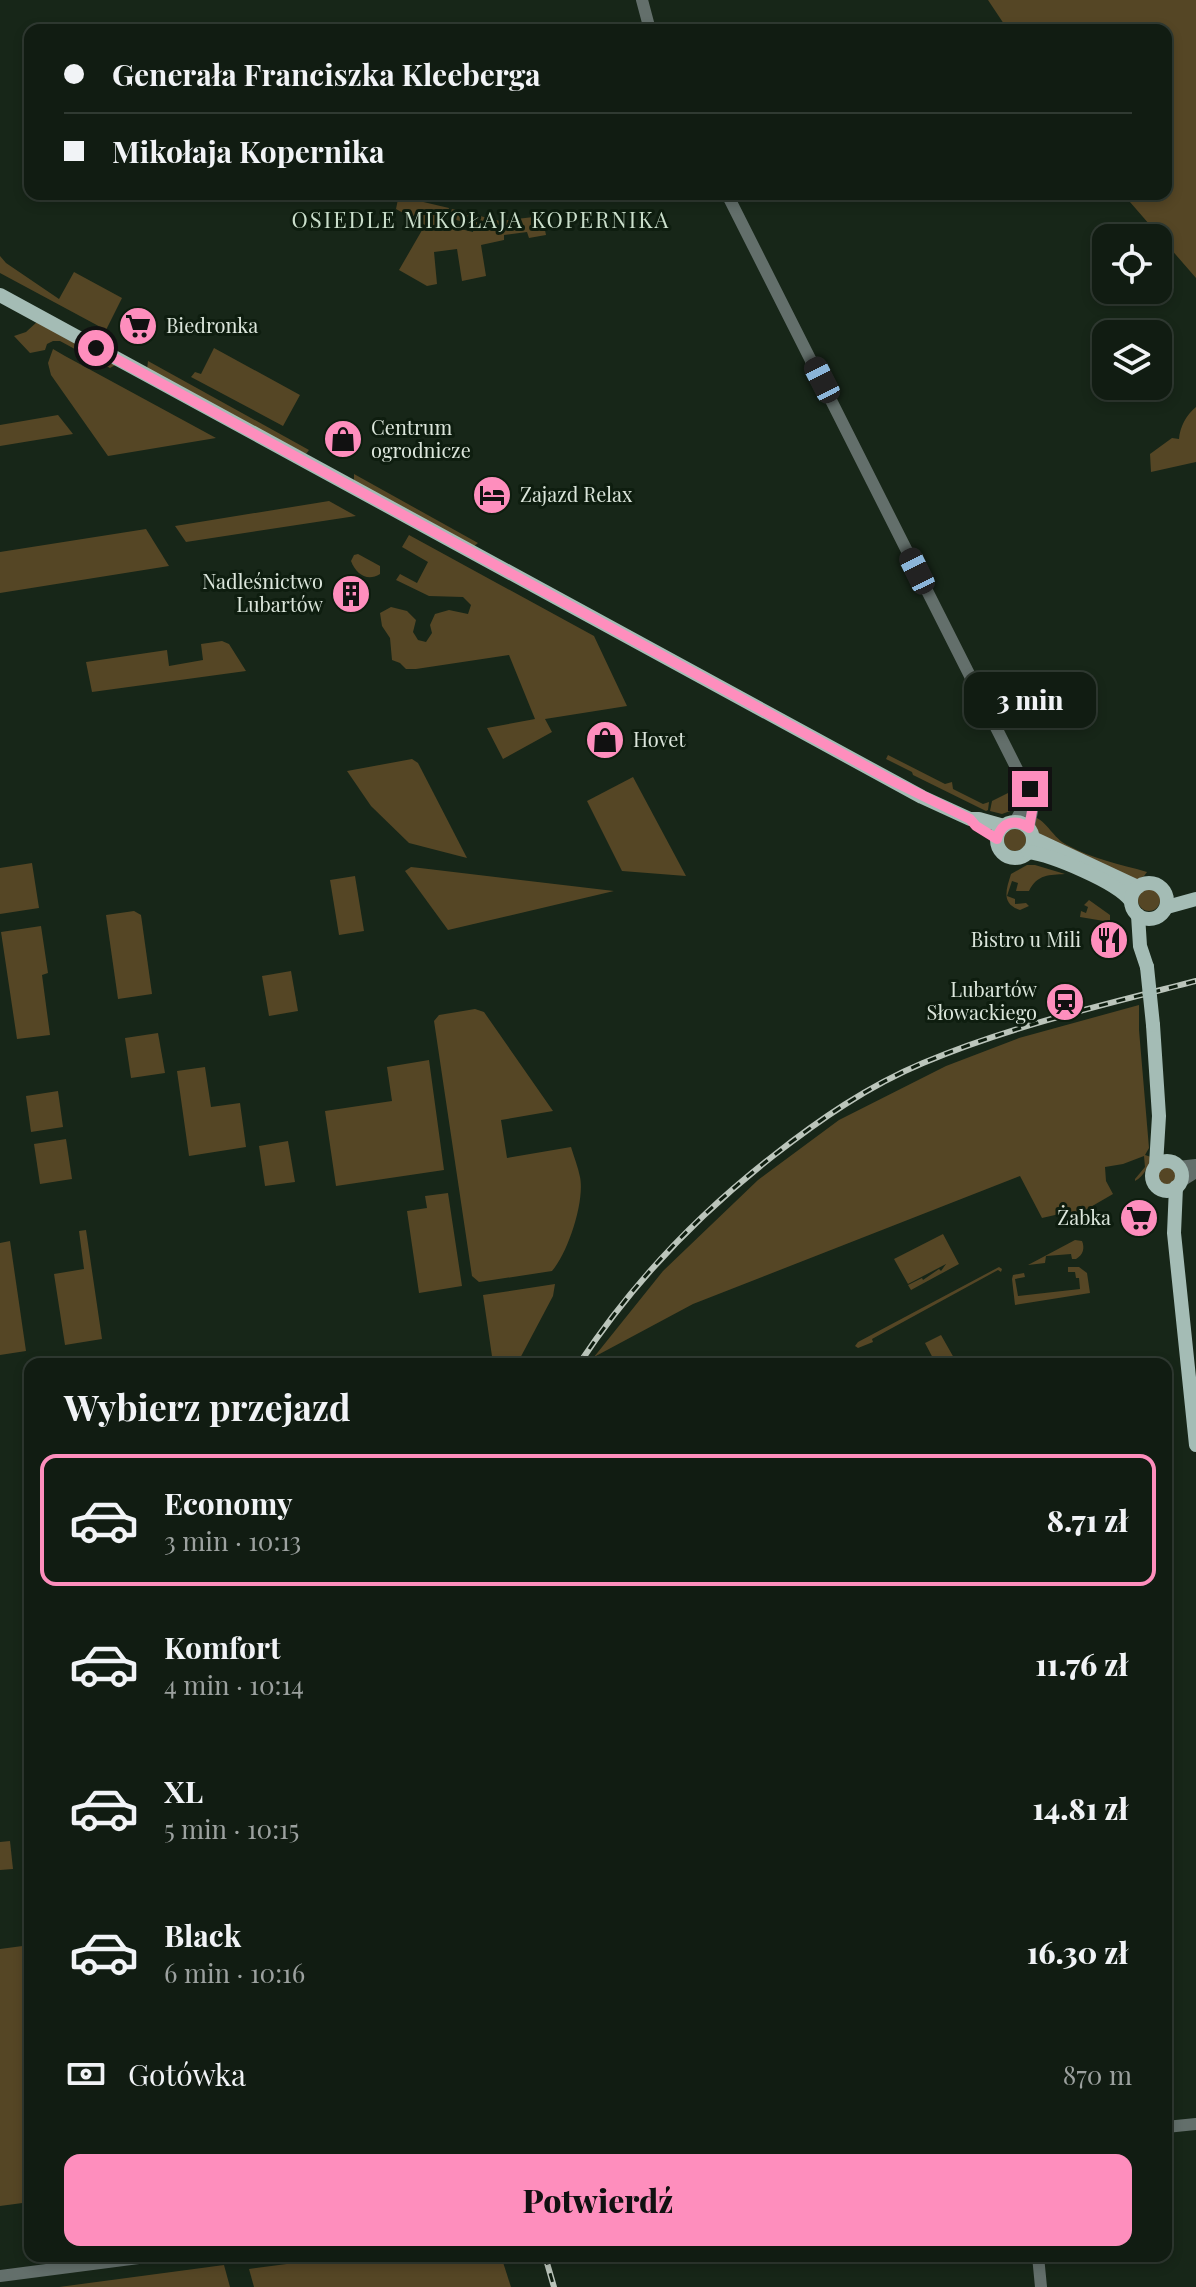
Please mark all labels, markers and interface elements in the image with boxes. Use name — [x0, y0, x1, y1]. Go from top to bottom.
text: Generała Franciszka Kleeberga — [112, 54, 541, 94]
text: Mikołaja Kopernika — [112, 131, 385, 171]
district label: OSIEDLE MIKOŁAJA KOPERNIKA — [292, 204, 670, 234]
map controls — [1092, 224, 1172, 400]
button: locate — [1092, 224, 1172, 304]
supermarket icon: Biedronka — [117, 305, 159, 347]
place label: Biedronka — [166, 311, 258, 338]
button: layers — [1092, 320, 1172, 400]
route start — [78, 330, 114, 366]
car — [800, 353, 844, 407]
place label: Centrum ogrodnicze — [371, 413, 471, 463]
shop icon: Centrum ogrodnicze — [322, 418, 364, 460]
hotel icon: Zajazd Relax — [471, 474, 513, 516]
place label: Zajazd Relax — [520, 480, 633, 507]
car — [896, 544, 938, 598]
place label: Nadleśnictwo Lubartów — [202, 567, 324, 617]
building icon: Nadleśnictwo Lubartów — [330, 573, 372, 615]
callout: 3 min — [964, 673, 1096, 729]
text: 3 min — [997, 682, 1063, 717]
shop icon: Hovet — [584, 719, 626, 761]
place label: Hovet — [633, 725, 686, 752]
route end — [1012, 771, 1048, 807]
restaurant icon: Bistro u Mili — [1088, 919, 1130, 961]
place label: Bistro u Mili — [971, 925, 1081, 952]
place label: Lubartów Słowackiego — [927, 975, 1038, 1025]
station icon: Lubartów Słowackiego — [1044, 981, 1086, 1023]
supermarket icon: Żabka — [1118, 1197, 1160, 1239]
place label: Żabka — [1057, 1203, 1111, 1230]
text: Wybierz przejazd — [64, 1382, 351, 1430]
text: Economy — [164, 1483, 293, 1523]
icon: car — [68, 1484, 140, 1556]
text: 8.71 zł — [1047, 1500, 1128, 1540]
text: 3 min · 10:13 — [164, 1523, 301, 1558]
text: Komfort — [164, 1627, 281, 1667]
icon: car — [68, 1628, 140, 1700]
text: 11.76 zł — [1035, 1644, 1128, 1684]
text: 4 min · 10:14 — [164, 1667, 304, 1702]
text: XL — [164, 1771, 203, 1811]
icon: car — [68, 1772, 140, 1844]
text: 14.81 zł — [1032, 1788, 1128, 1828]
text: 5 min · 10:15 — [164, 1811, 299, 1846]
text: Black — [164, 1915, 241, 1955]
icon: car — [68, 1916, 140, 1988]
text: 16.30 zł — [1027, 1932, 1128, 1972]
text: 6 min · 10:16 — [164, 1955, 305, 1990]
icon: cash — [64, 2052, 108, 2096]
text: Gotówka — [128, 2054, 246, 2094]
text: 870 m — [1063, 2057, 1132, 2092]
button: Potwierdź — [64, 2154, 1132, 2246]

